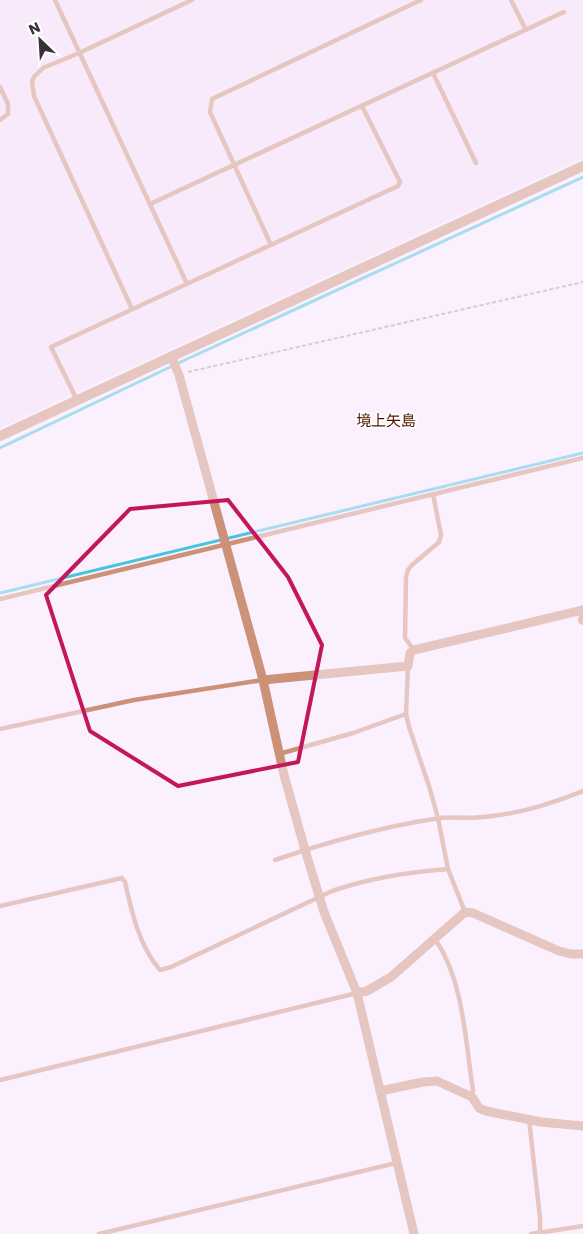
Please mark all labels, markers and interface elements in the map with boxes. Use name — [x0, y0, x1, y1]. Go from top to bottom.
north arrow — [15, 15, 65, 65]
text: N — [26, 17, 44, 40]
district label: 境上矢島 — [356, 410, 416, 431]

